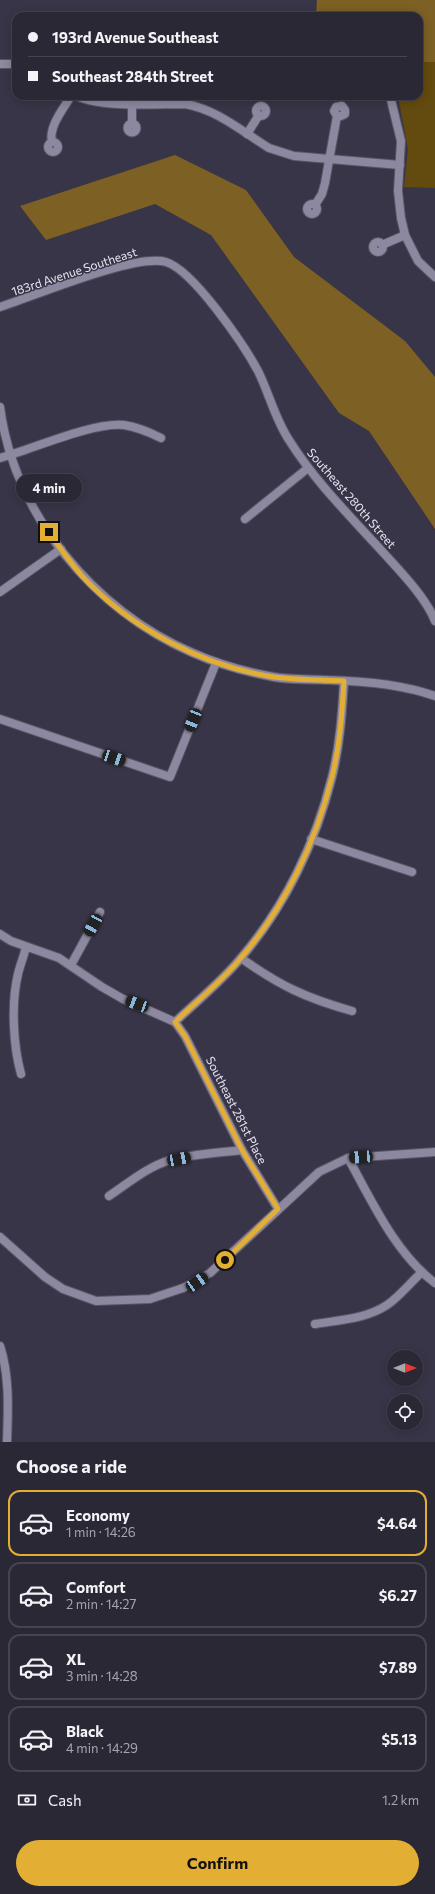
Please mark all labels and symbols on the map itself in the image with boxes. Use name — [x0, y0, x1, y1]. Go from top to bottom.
street label: 183rd Avenue Southeast — [10, 244, 139, 298]
street label: Southeast 280th Street — [305, 445, 399, 551]
callout: 4 min — [16, 474, 82, 502]
route end — [40, 523, 58, 541]
car — [183, 707, 203, 733]
car — [101, 748, 127, 768]
car — [82, 912, 104, 938]
car — [124, 994, 150, 1014]
street label: Southeast 281st Place — [204, 1054, 270, 1166]
car — [349, 1150, 373, 1164]
car — [166, 1151, 192, 1167]
route start — [216, 1251, 234, 1269]
car — [184, 1270, 210, 1294]
north arrow — [387, 1350, 423, 1386]

